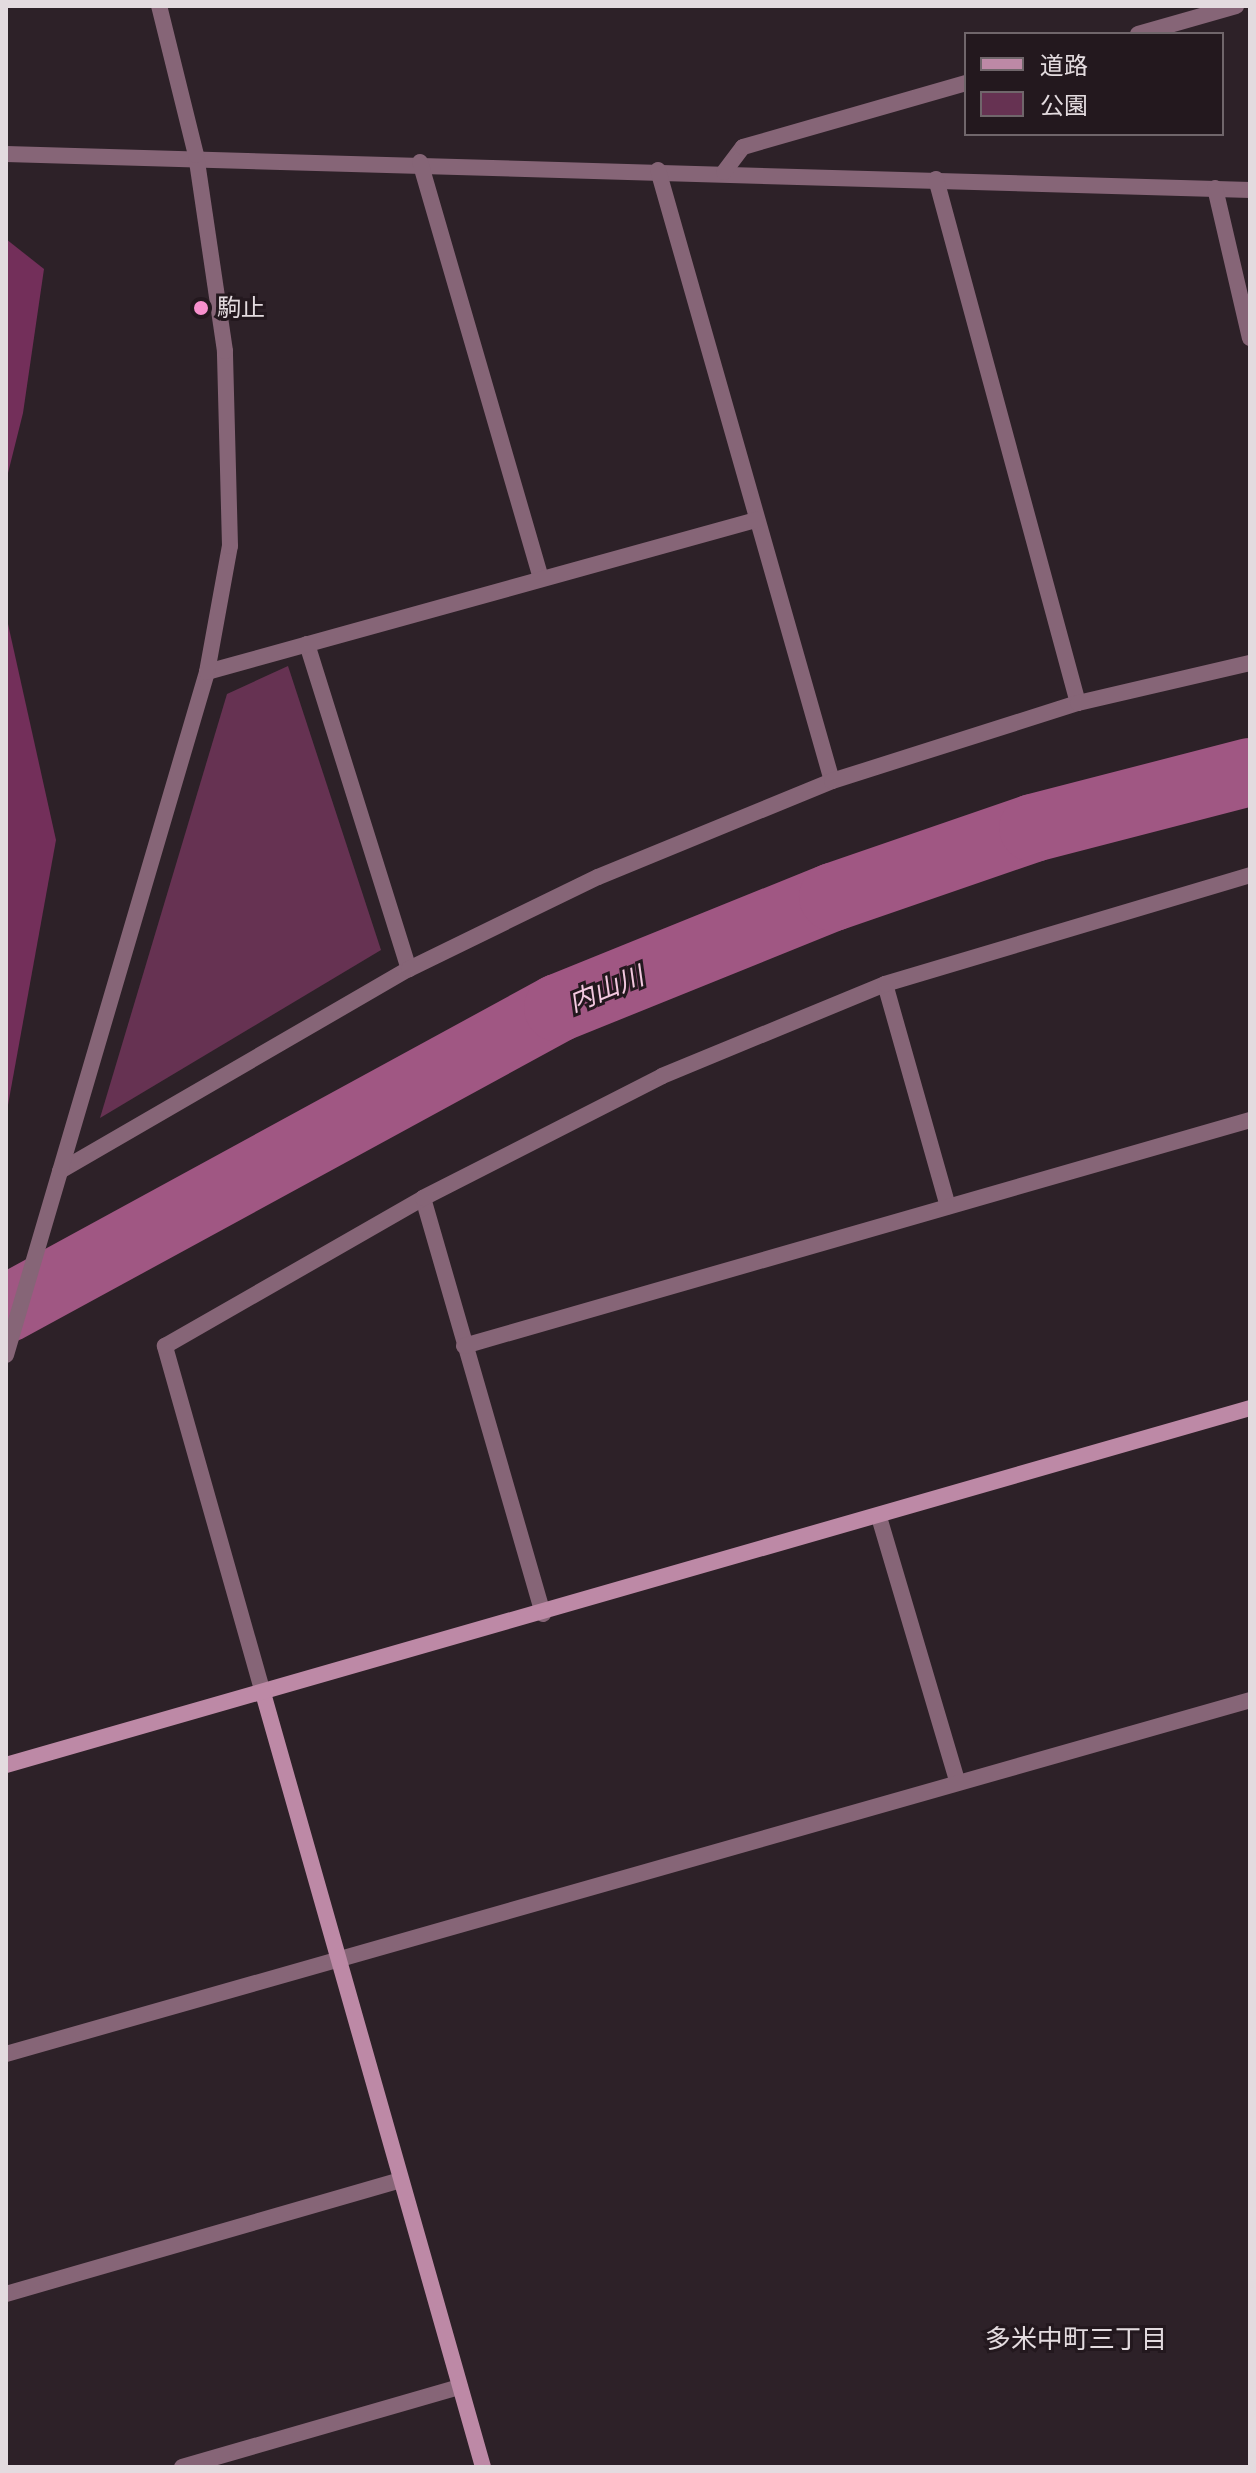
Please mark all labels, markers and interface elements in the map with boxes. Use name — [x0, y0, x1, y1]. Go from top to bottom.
legend — [964, 32, 1224, 136]
text: 道路 — [1040, 47, 1088, 83]
text: 公園 — [1040, 87, 1088, 123]
place label: 駒止 — [217, 294, 265, 322]
marker: 駒止 — [192, 299, 210, 317]
water label: 内山川 — [564, 960, 648, 1018]
district label: 多米中町三丁目 — [985, 2323, 1167, 2355]

